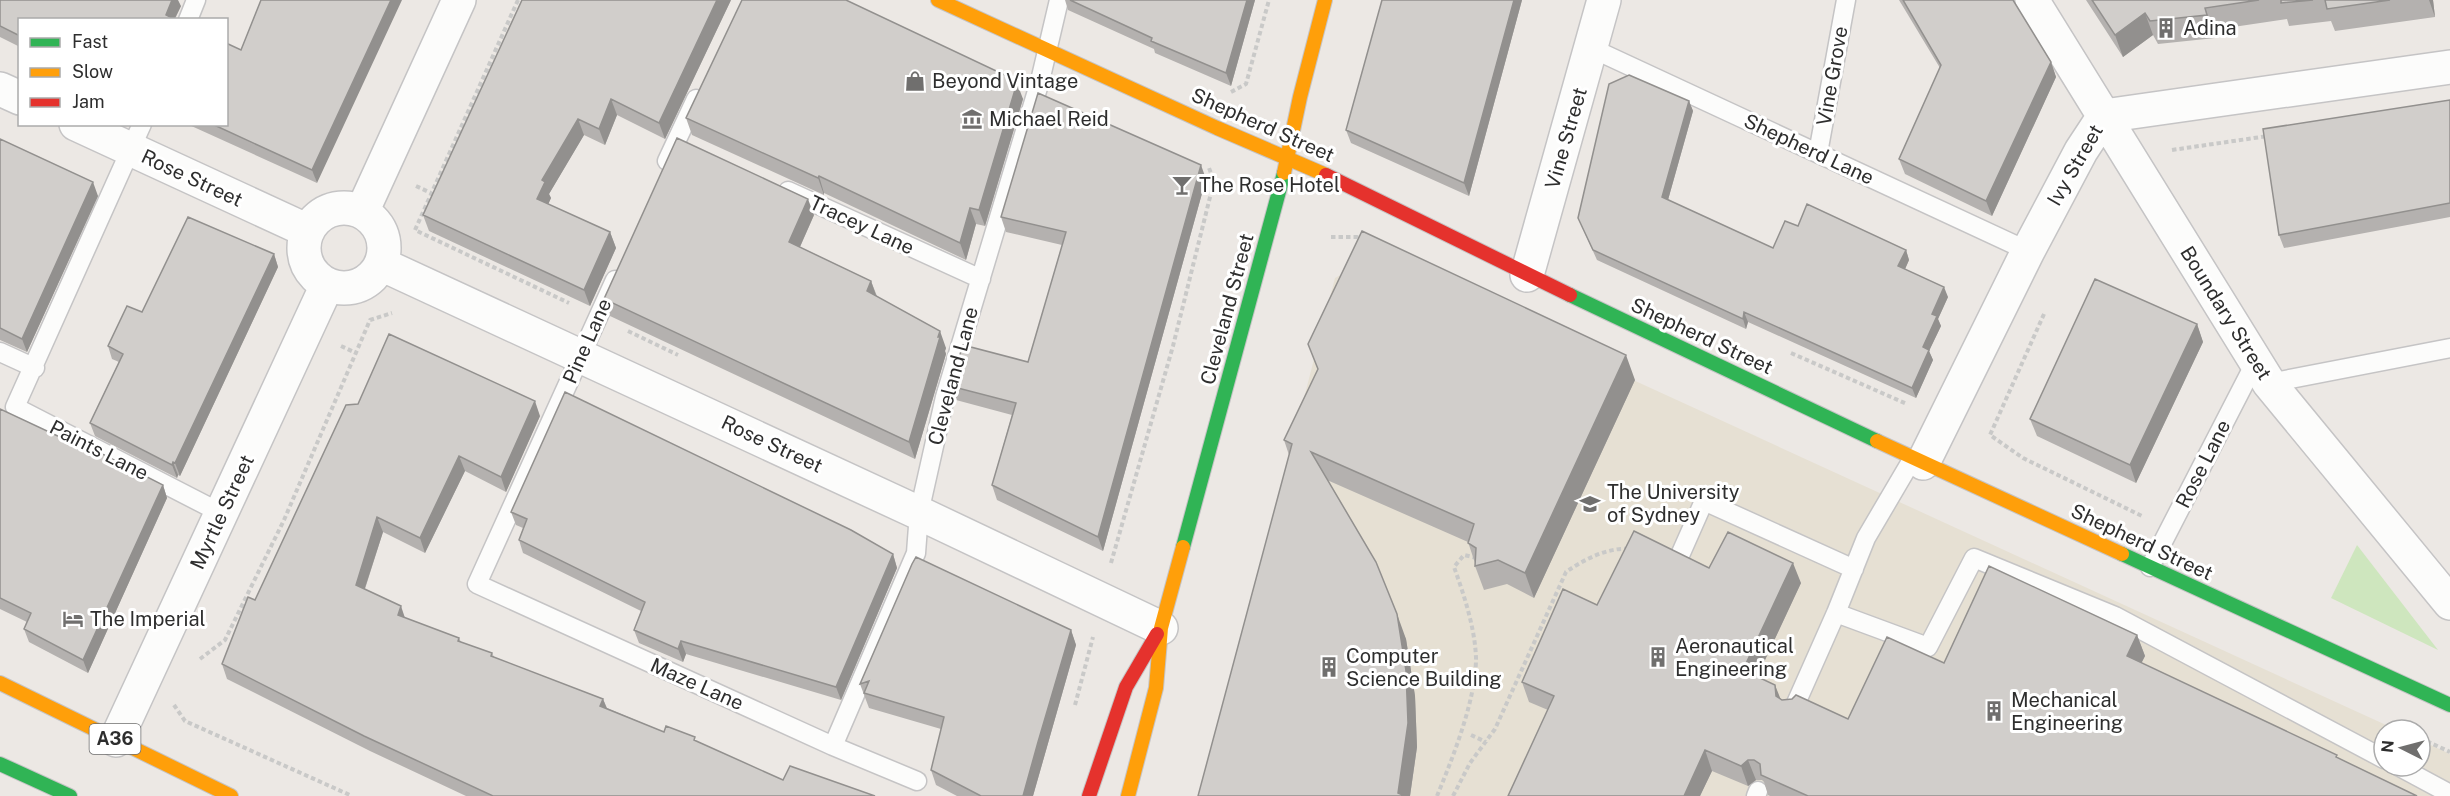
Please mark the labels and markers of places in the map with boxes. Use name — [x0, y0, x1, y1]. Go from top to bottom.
building icon: Adina — [2154, 16, 2178, 40]
place label: Adina — [2183, 16, 2237, 40]
shop icon: Beyond Vintage — [903, 69, 927, 93]
place label: Beyond Vintage — [932, 69, 1078, 93]
museum icon: Michael Reid — [960, 107, 984, 131]
place label: Michael Reid — [989, 107, 1109, 131]
bar icon: The Rose Hotel — [1170, 173, 1194, 197]
place label: The Rose Hotel — [1199, 173, 1340, 197]
place label: The University of Sydney — [1607, 480, 1740, 527]
school or university icon: The University of Sydney — [1578, 492, 1602, 516]
hotel icon: The Imperial — [61, 607, 85, 631]
place label: The Imperial — [90, 607, 206, 631]
place label: Aeronautical Engineering — [1675, 634, 1794, 681]
place label: Computer Science Building — [1346, 644, 1502, 691]
building icon: Aeronautical Engineering — [1646, 645, 1670, 669]
building icon: Computer Science Building — [1317, 655, 1341, 679]
place label: Mechanical Engineering — [2011, 688, 2123, 735]
building icon: Mechanical Engineering — [1982, 699, 2006, 723]

